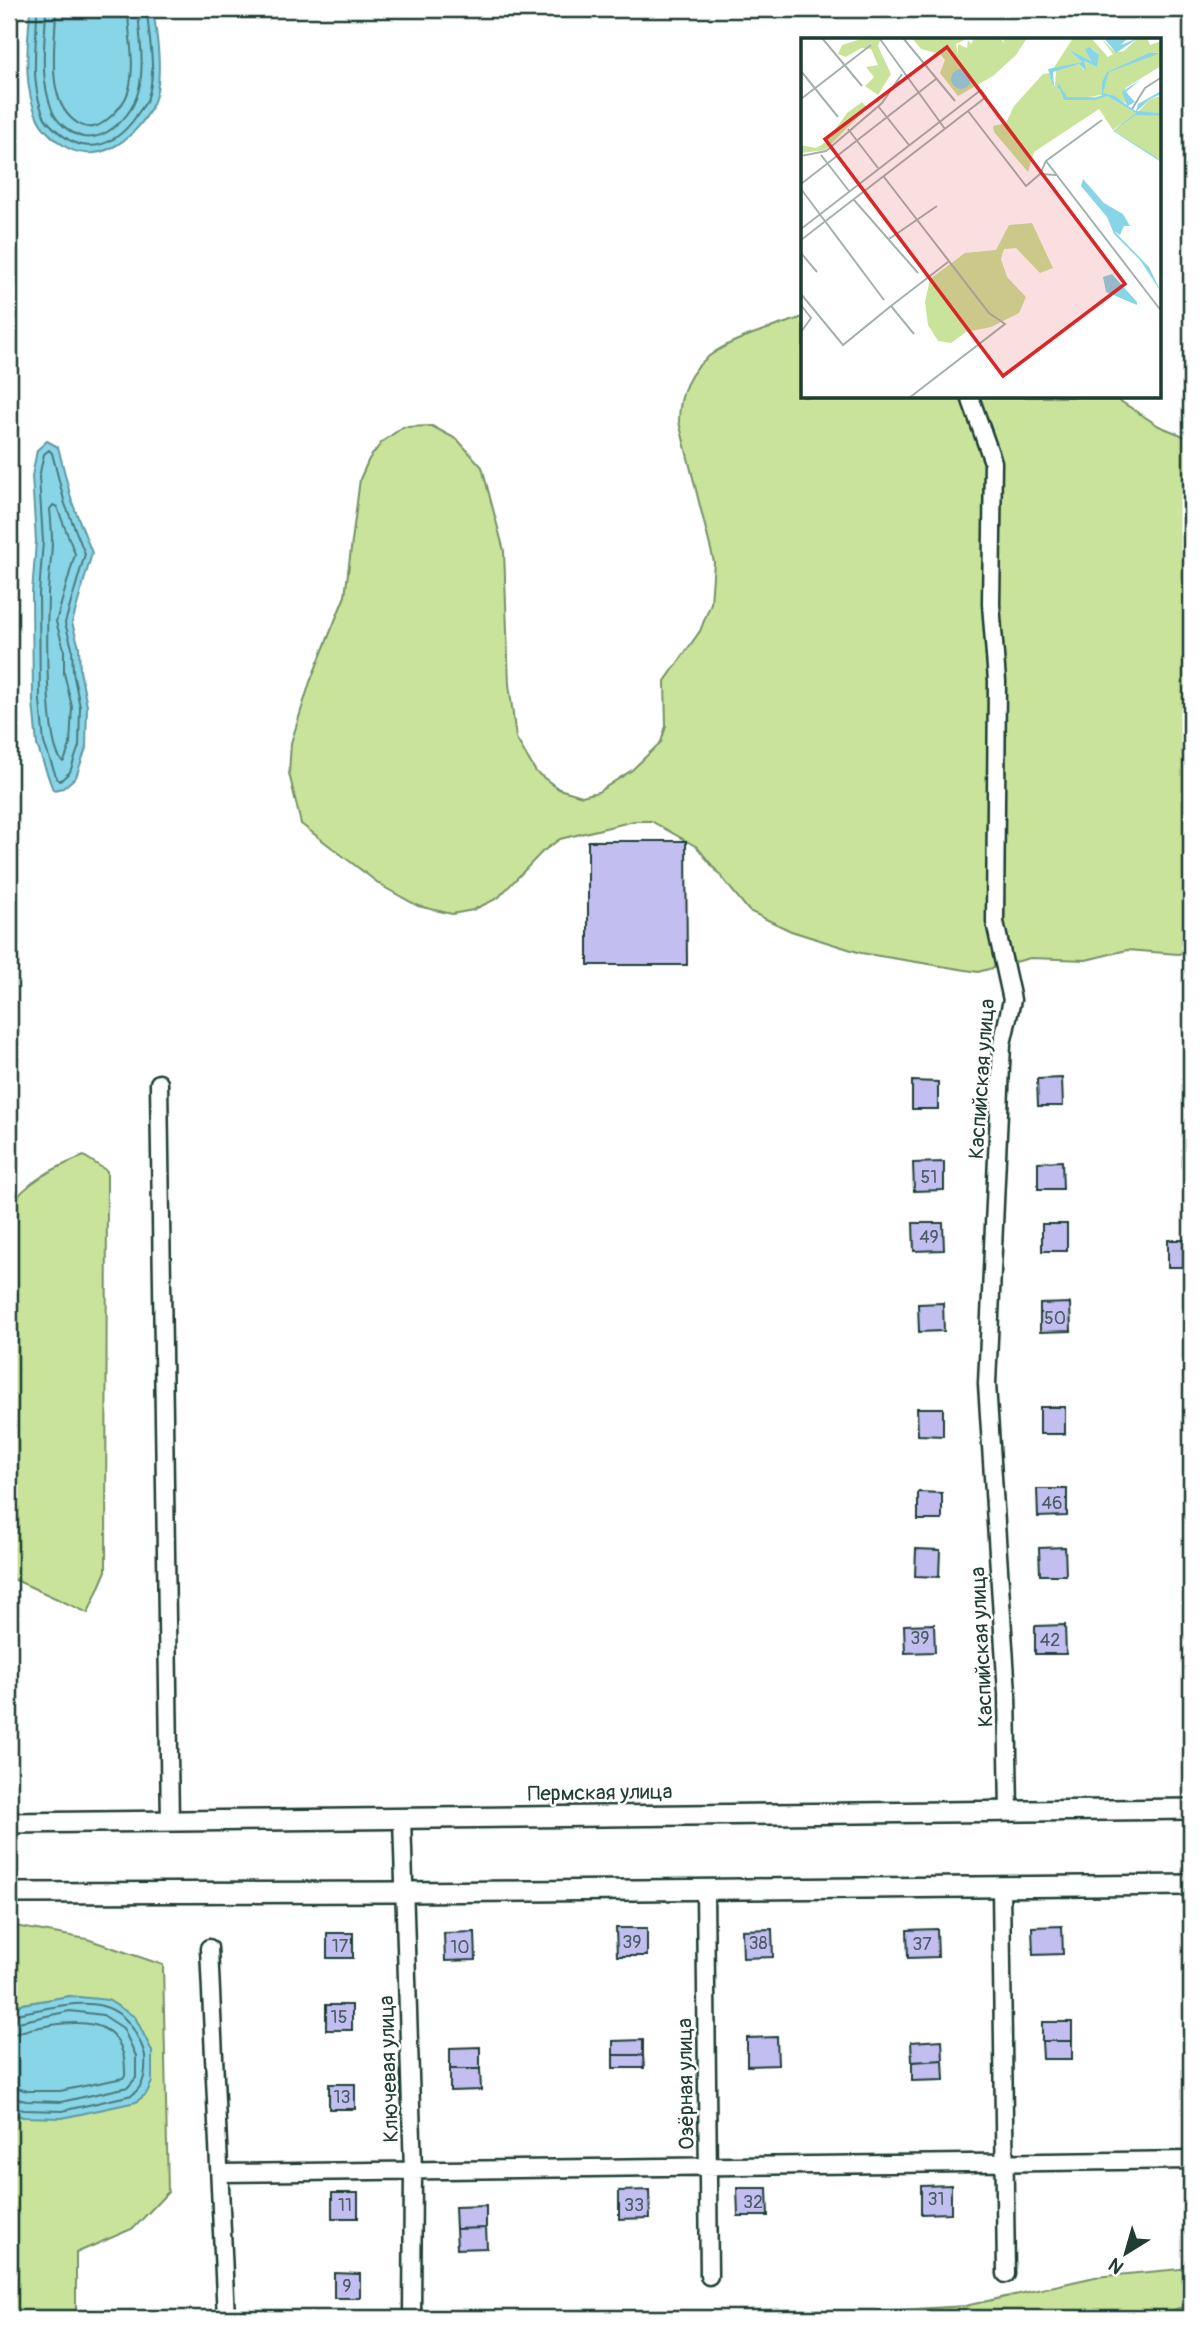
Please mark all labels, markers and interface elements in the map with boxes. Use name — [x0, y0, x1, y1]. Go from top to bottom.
inset map — [801, 38, 1162, 399]
street label: Каспийская улица — [963, 998, 1001, 1160]
house number: 51 — [921, 1166, 937, 1189]
house number: 49 — [919, 1226, 939, 1249]
house number: 50 — [1044, 1307, 1066, 1330]
house number: 46 — [1042, 1492, 1062, 1515]
street label: Каспийская улица — [964, 1566, 1000, 1728]
house number: 39 — [910, 1627, 930, 1650]
house number: 42 — [1040, 1629, 1060, 1652]
street label: Пермская улица — [527, 1778, 673, 1808]
house number: 39 — [622, 1931, 642, 1954]
house number: 38 — [748, 1932, 768, 1955]
house number: 37 — [912, 1933, 932, 1956]
house number: 17 — [332, 1935, 349, 1958]
house number: 10 — [450, 1936, 470, 1959]
street label: Ключевая улица — [373, 1995, 405, 2143]
house number: 15 — [331, 2006, 347, 2029]
street label: Озёрная улица — [671, 2018, 701, 2150]
house number: 13 — [333, 2086, 351, 2109]
house number: 31 — [927, 2188, 945, 2211]
house number: 32 — [743, 2191, 763, 2214]
house number: 11 — [338, 2194, 352, 2217]
house number: 33 — [624, 2194, 644, 2217]
north arrow — [1092, 2218, 1162, 2288]
text: N — [1104, 2252, 1129, 2279]
house number: 9 — [342, 2275, 352, 2298]

